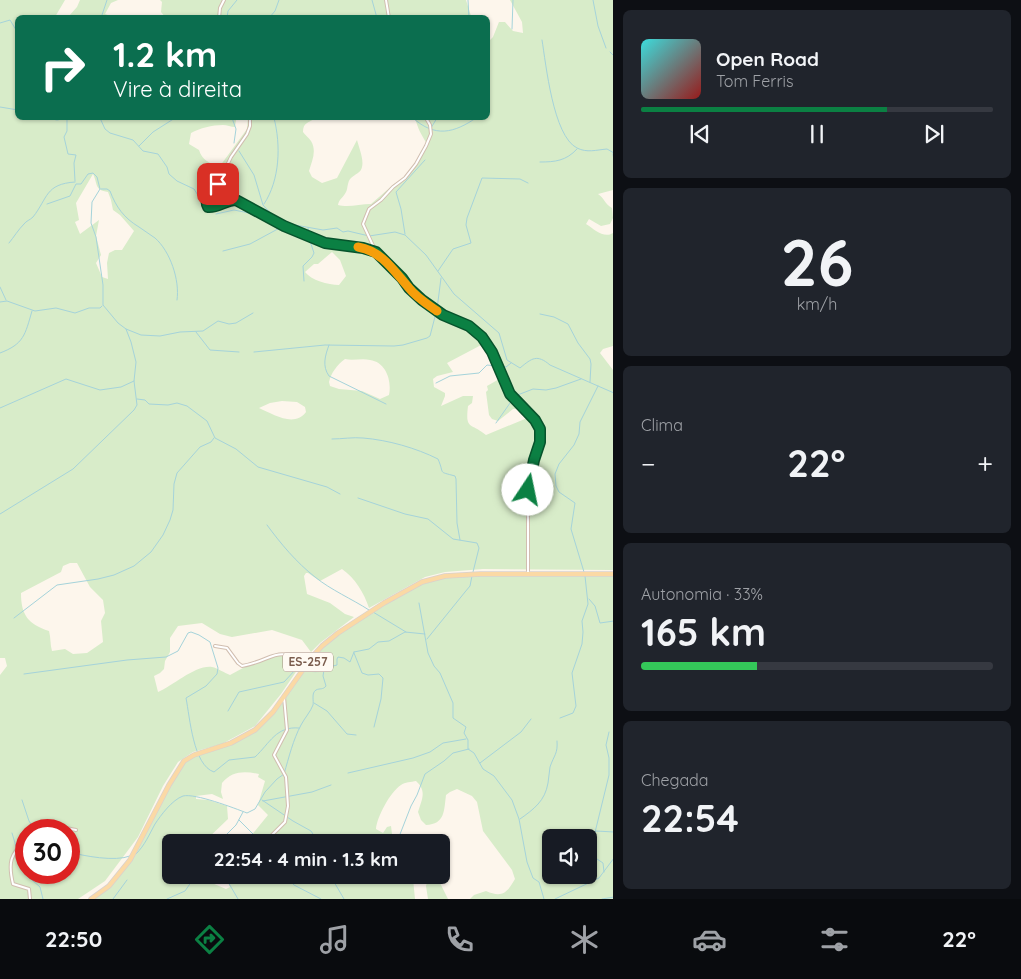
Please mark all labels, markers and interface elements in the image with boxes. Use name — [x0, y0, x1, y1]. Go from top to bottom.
text: 1.2 km — [113, 32, 217, 76]
icon: right — [30, 35, 95, 100]
text: Open Road — [716, 47, 819, 71]
text: Tom Ferris — [716, 71, 793, 91]
text: Vire à direita — [113, 75, 242, 103]
icon: previous — [686, 120, 714, 148]
icon: pause — [803, 120, 831, 148]
icon: next — [920, 120, 948, 148]
pin — [197, 163, 239, 205]
icon: arrive — [204, 170, 232, 198]
text: 26 — [781, 221, 853, 302]
text: km/h — [797, 294, 837, 314]
text: Clima — [641, 415, 683, 435]
text: 22° — [787, 439, 845, 487]
text: − — [641, 446, 656, 481]
text: + — [977, 446, 993, 481]
position arrow — [501, 463, 553, 515]
text: Autonomia · 33% — [641, 584, 763, 604]
text: 165 km — [641, 608, 766, 656]
road number: ES-257 — [283, 652, 333, 672]
text: Chegada — [641, 770, 709, 790]
text: 22:54 — [641, 794, 739, 842]
speed limit sign: 30 — [15, 819, 80, 884]
map controls — [542, 829, 597, 884]
button: sound — [542, 829, 597, 884]
text: 22:54 · 4 min · 1.3 km — [214, 847, 398, 871]
icon: directions — [192, 922, 227, 957]
icon: music — [317, 922, 352, 957]
icon: phone — [442, 922, 477, 957]
icon: climate — [567, 922, 602, 957]
icon: car — [692, 922, 727, 957]
icon: filters — [817, 922, 852, 957]
text: 22:50 — [45, 925, 102, 953]
text: 22° — [942, 925, 976, 953]

